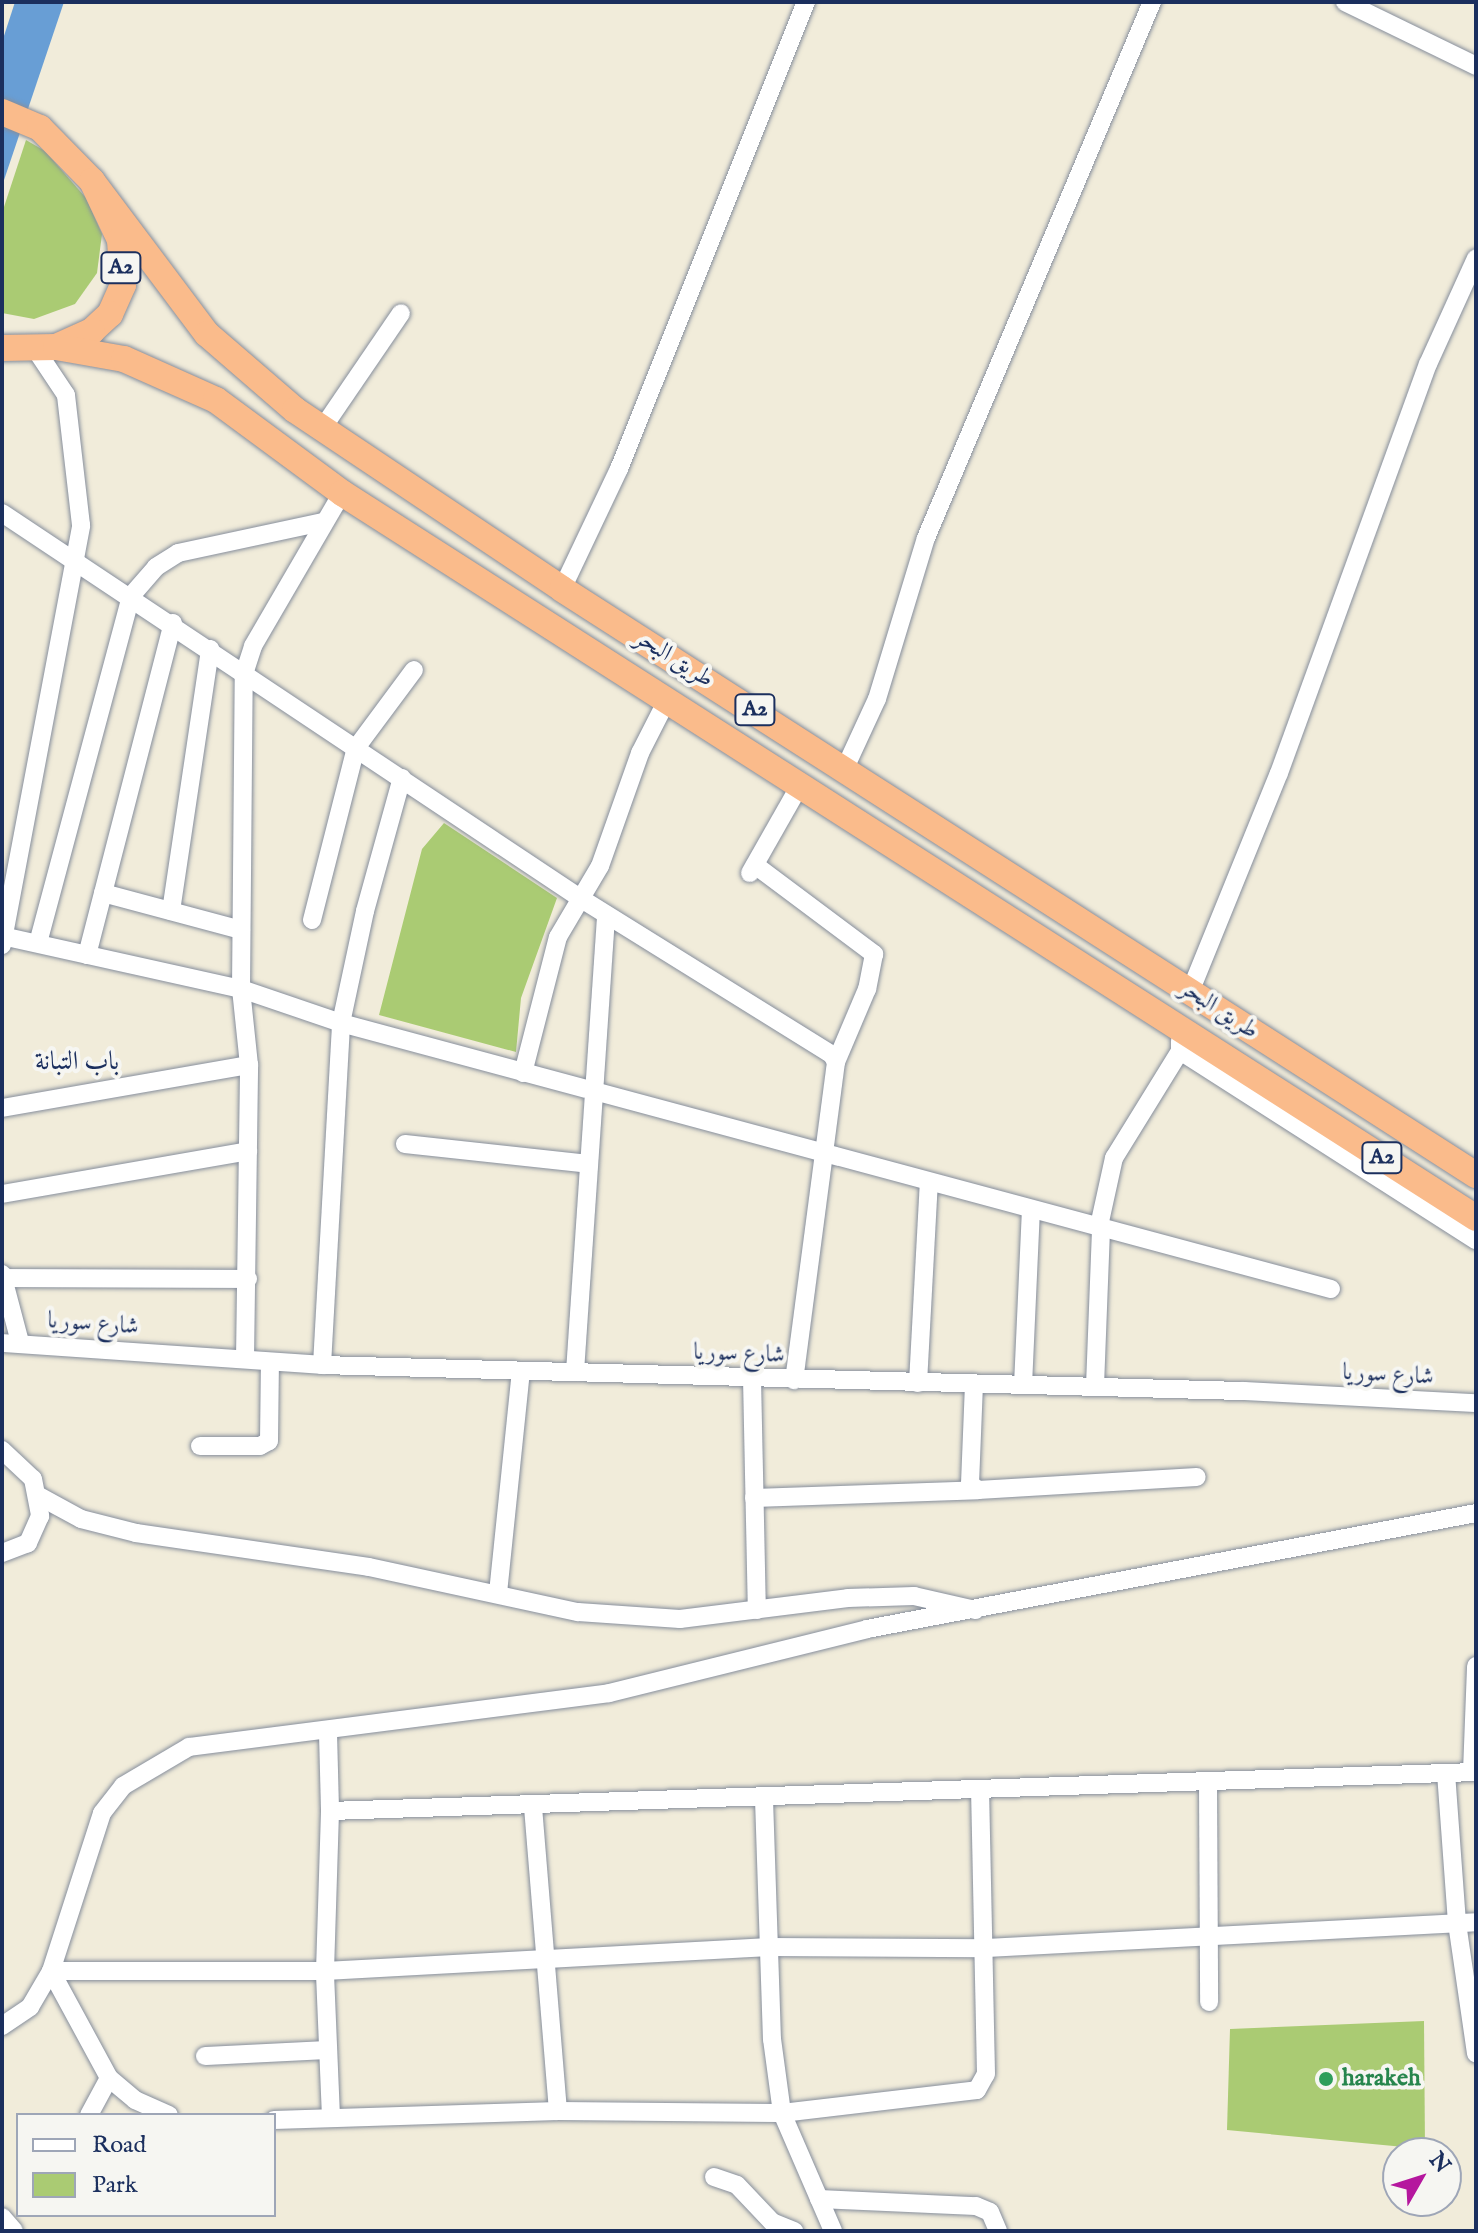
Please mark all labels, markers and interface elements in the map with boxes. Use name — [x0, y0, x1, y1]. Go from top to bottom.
road number: A2 — [99, 250, 143, 286]
street label: طريق البحر — [629, 624, 719, 694]
road number: A2 — [733, 692, 777, 728]
street label: طريق البحر — [1175, 974, 1263, 1046]
district label: باب التبانة — [35, 1046, 119, 1078]
road number: A2 — [1360, 1140, 1404, 1176]
street label: شارع سوريا — [46, 1306, 140, 1342]
street label: شارع سوريا — [693, 1338, 785, 1370]
street label: شارع سوريا — [1342, 1358, 1434, 1392]
place label: harakeh — [1342, 2065, 1421, 2093]
marker: harakeh — [1317, 2070, 1335, 2088]
legend — [16, 2113, 276, 2217]
text: Road — [92, 2130, 146, 2161]
north arrow — [1382, 2137, 1462, 2217]
text: N — [1422, 2147, 1456, 2179]
text: Park — [92, 2170, 138, 2201]

